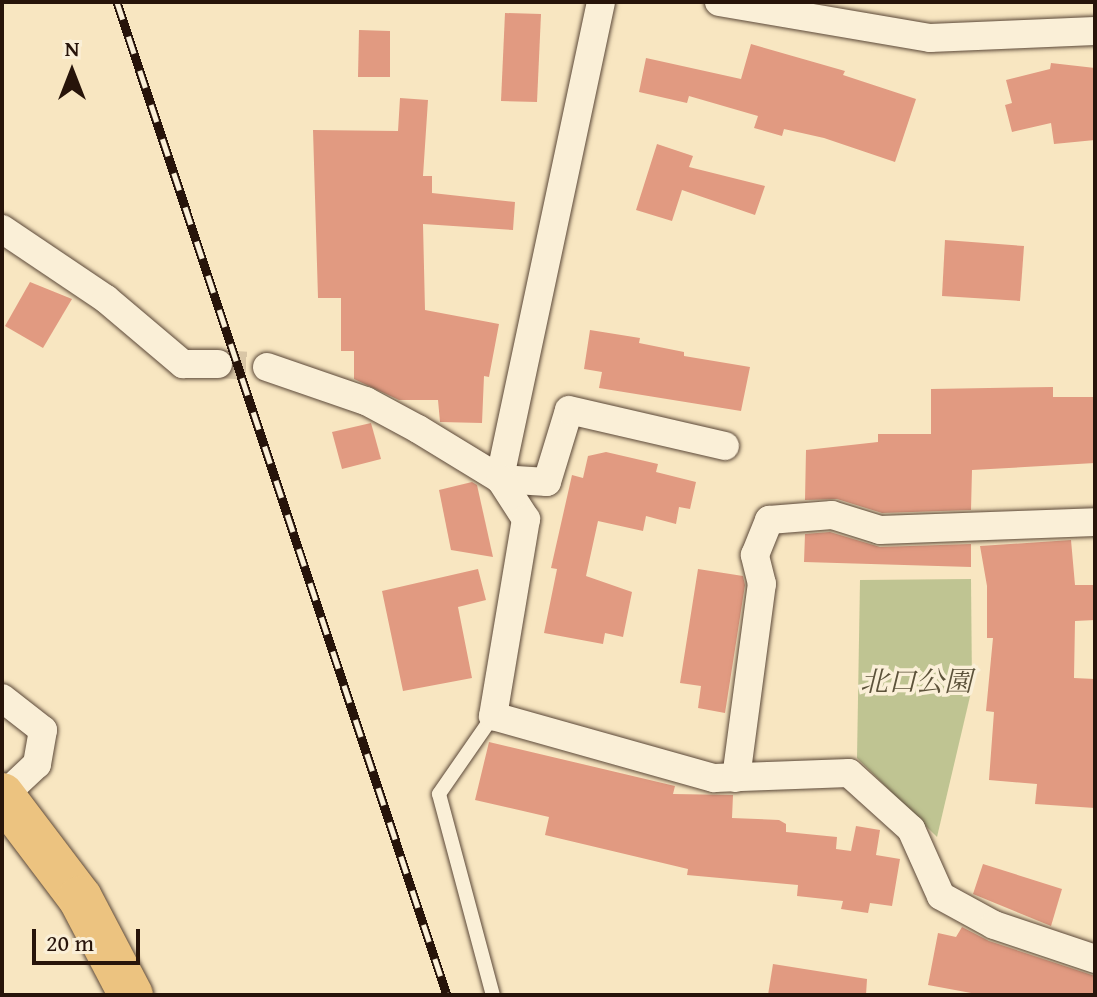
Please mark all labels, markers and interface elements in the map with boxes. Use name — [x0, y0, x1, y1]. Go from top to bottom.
north arrow — [32, 32, 112, 112]
text: N — [65, 32, 79, 64]
park label: 北口公園 — [860, 664, 972, 698]
scale bar — [36, 913, 144, 963]
text: 20 m — [46, 925, 94, 960]

